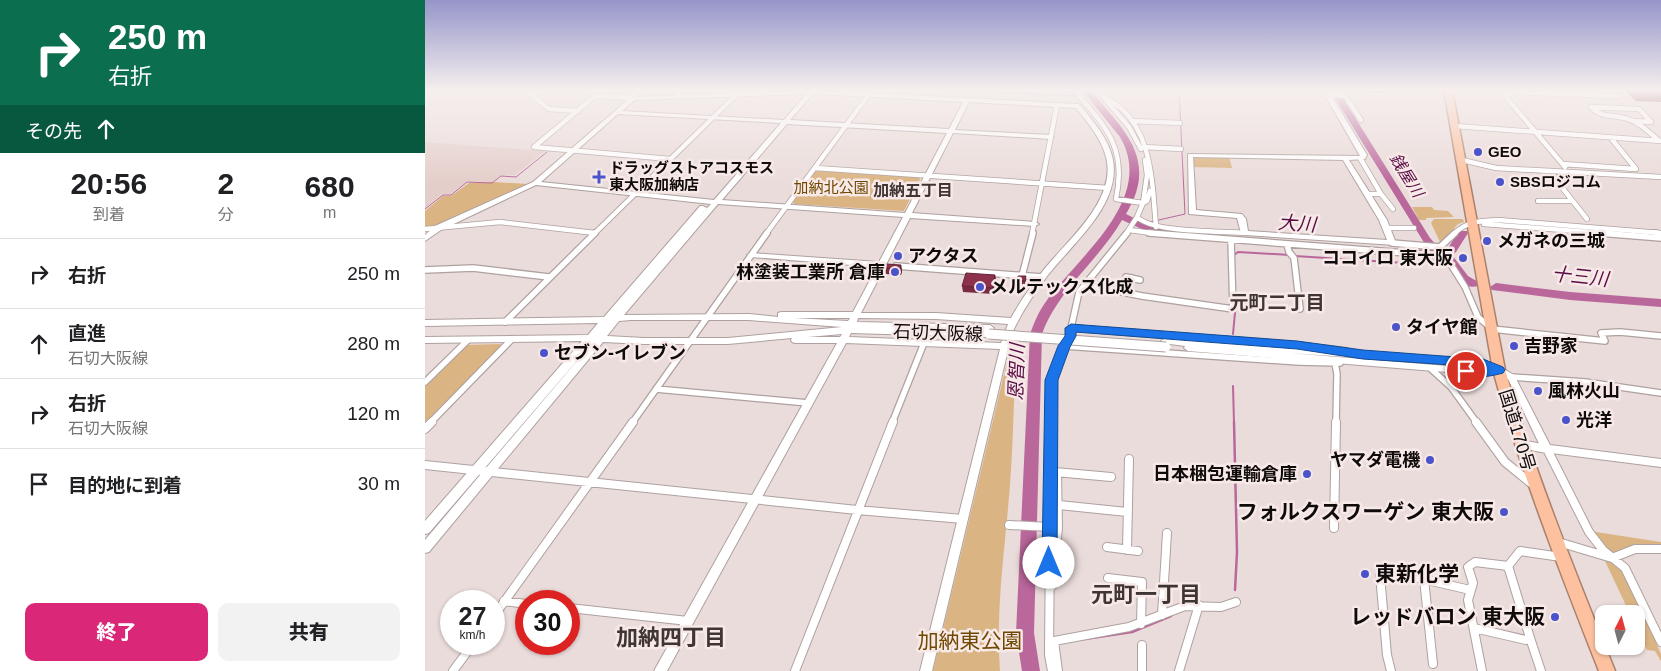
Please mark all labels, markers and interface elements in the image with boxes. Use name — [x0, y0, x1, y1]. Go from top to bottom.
text: 250 m — [108, 17, 207, 56]
icon: right — [25, 20, 90, 85]
text: 右折 — [108, 64, 152, 89]
icon: ahead — [92, 115, 120, 143]
text: その先 — [25, 121, 82, 142]
place label: GEO — [1488, 143, 1522, 160]
marker: GEO — [1472, 146, 1484, 158]
water label: 銭屋川 — [1387, 150, 1428, 202]
place label: ドラッグストアコスモス 東大阪加納店 — [609, 159, 774, 193]
text: 20:56 — [70, 167, 147, 200]
text: 2 — [217, 167, 234, 200]
text: 680 — [305, 170, 355, 203]
marker: ドラッグストアコスモス 東大阪加納店 — [593, 171, 605, 183]
place label: SBSロジコム — [1510, 173, 1601, 190]
marker: SBSロジコム — [1494, 176, 1506, 188]
park label: 加納北公園 — [793, 179, 869, 196]
district label: 加納五丁目 — [873, 182, 953, 199]
text: m — [323, 204, 336, 221]
text: 到着 — [93, 206, 125, 223]
text: 分 — [218, 206, 234, 223]
water label: 大川 — [1277, 212, 1319, 235]
place label: メガネの三城 — [1497, 231, 1605, 251]
marker: メガネの三城 — [1481, 235, 1493, 247]
place label: アクタス — [908, 246, 978, 266]
place label: ココイロ 東大阪 — [1322, 248, 1453, 268]
marker: アクタス — [892, 250, 904, 262]
marker: ココイロ 東大阪 — [1457, 252, 1469, 264]
icon: right — [25, 260, 53, 288]
place label: 林塗装工業所 倉庫 — [736, 262, 885, 282]
text: 250 m — [347, 263, 400, 284]
water label: 十三川 — [1550, 263, 1611, 290]
text: 右折 — [68, 265, 106, 286]
marker: 林塗装工業所 倉庫 — [889, 266, 901, 278]
place label: メルテックス化成 — [990, 277, 1133, 297]
marker: メルテックス化成 — [974, 281, 986, 293]
district label: 元町二丁目 — [1229, 292, 1325, 313]
place label: タイヤ館 — [1406, 317, 1477, 337]
street label: 石切大阪線 — [893, 321, 983, 345]
marker: タイヤ館 — [1390, 321, 1402, 333]
text: 直進 — [68, 323, 106, 344]
icon: ahead — [25, 330, 53, 358]
text: 280 m — [347, 333, 400, 354]
place label: 吉野家 — [1524, 336, 1578, 356]
marker: 吉野家 — [1508, 340, 1520, 352]
water label: 恩智川 — [1005, 341, 1028, 401]
place label: セブン-イレブン — [554, 343, 686, 363]
marker: セブン-イレブン — [538, 347, 550, 359]
text: 石切大阪線 — [68, 350, 148, 367]
pin — [1445, 350, 1487, 392]
icon: arrive — [1452, 357, 1480, 385]
place label: 風林火山 — [1548, 381, 1620, 401]
marker: 風林火山 — [1532, 385, 1544, 397]
street label: 国道170号 — [1495, 387, 1539, 473]
text: 右折 — [68, 393, 106, 414]
icon: right — [25, 400, 53, 428]
text: 120 m — [347, 403, 400, 424]
place label: 光洋 — [1576, 410, 1612, 430]
marker: 光洋 — [1560, 414, 1572, 426]
text: 石切大阪線 — [68, 420, 148, 437]
place label: ヤマダ電機 — [1330, 450, 1421, 470]
marker: ヤマダ電機 — [1424, 454, 1436, 466]
place label: 日本梱包運輸倉庫 — [1153, 464, 1297, 484]
marker: 日本梱包運輸倉庫 — [1301, 468, 1313, 480]
icon: arrive — [25, 470, 53, 498]
text: 30 m — [358, 473, 400, 494]
text: 目的地に到着 — [68, 475, 182, 496]
place label: フォルクスワーゲン 東大阪 — [1237, 500, 1494, 523]
marker: フォルクスワーゲン 東大阪 — [1498, 506, 1510, 518]
position arrow — [1022, 536, 1074, 588]
place label: 東新化学 — [1375, 562, 1459, 585]
marker: 東新化学 — [1359, 568, 1371, 580]
district label: 元町一丁目 — [1091, 582, 1201, 607]
speed limit sign: 30 — [515, 590, 580, 655]
text: 27 — [459, 602, 486, 630]
button: 終了 — [25, 603, 208, 661]
button: 共有 — [218, 603, 400, 661]
place label: レッドバロン 東大阪 — [1350, 605, 1545, 628]
north arrow — [1595, 605, 1645, 655]
map controls — [1595, 605, 1645, 655]
marker: レッドバロン 東大阪 — [1549, 611, 1561, 623]
district label: 加納四丁目 — [616, 625, 726, 650]
text: km/h — [459, 628, 486, 642]
park label: 加納東公園 — [918, 629, 1023, 652]

